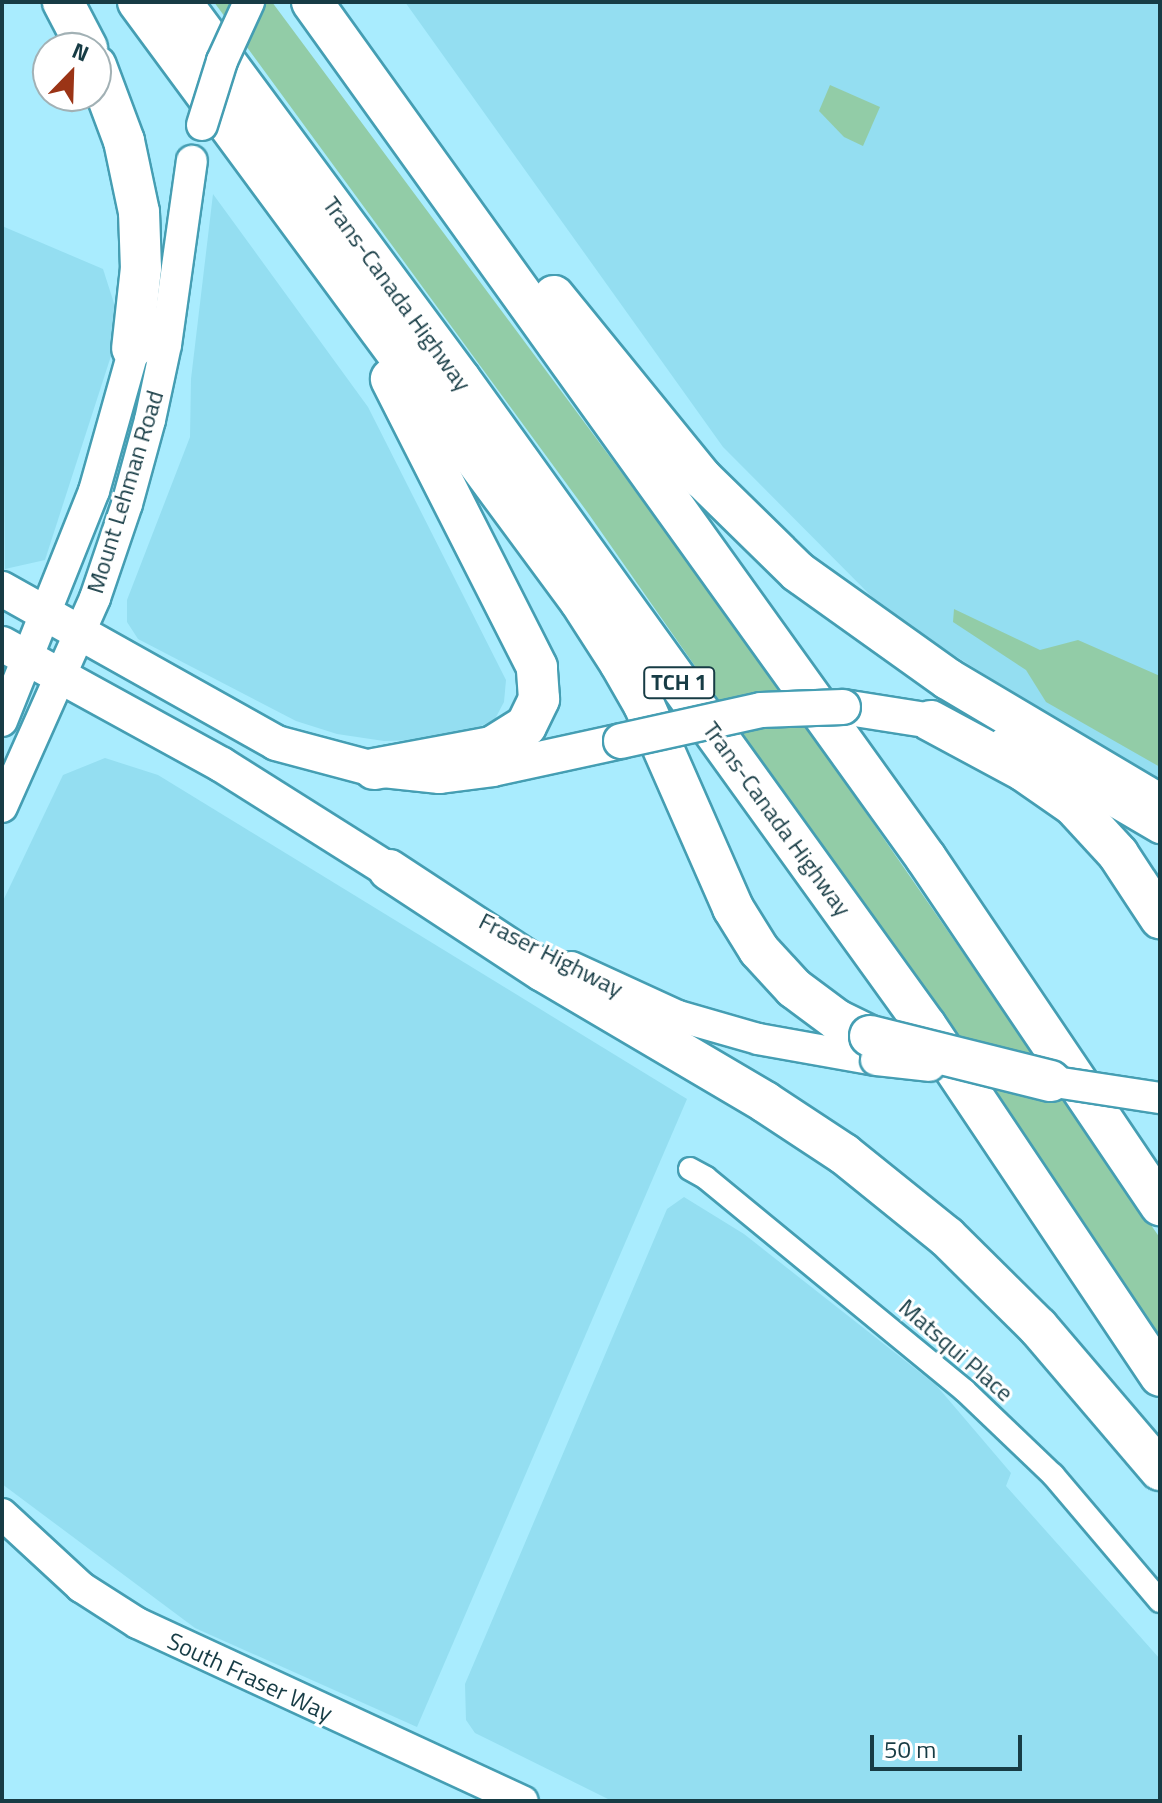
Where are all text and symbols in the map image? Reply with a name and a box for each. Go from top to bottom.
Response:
north arrow [32,32,112,112]
text: N [67,33,94,70]
street label: Trans-Canada Highway [317,191,477,397]
street label: Mount Lehman Road [80,387,170,597]
road number: TCH 1 [643,665,715,701]
street label: Trans-Canada Highway [697,716,857,922]
street label: Fraser Highway [474,906,628,1004]
street label: Matsqui Place [893,1293,1019,1407]
street label: South Fraser Way [163,1626,337,1728]
scale bar [874,1719,1026,1769]
text: 50 m [884,1731,936,1767]

